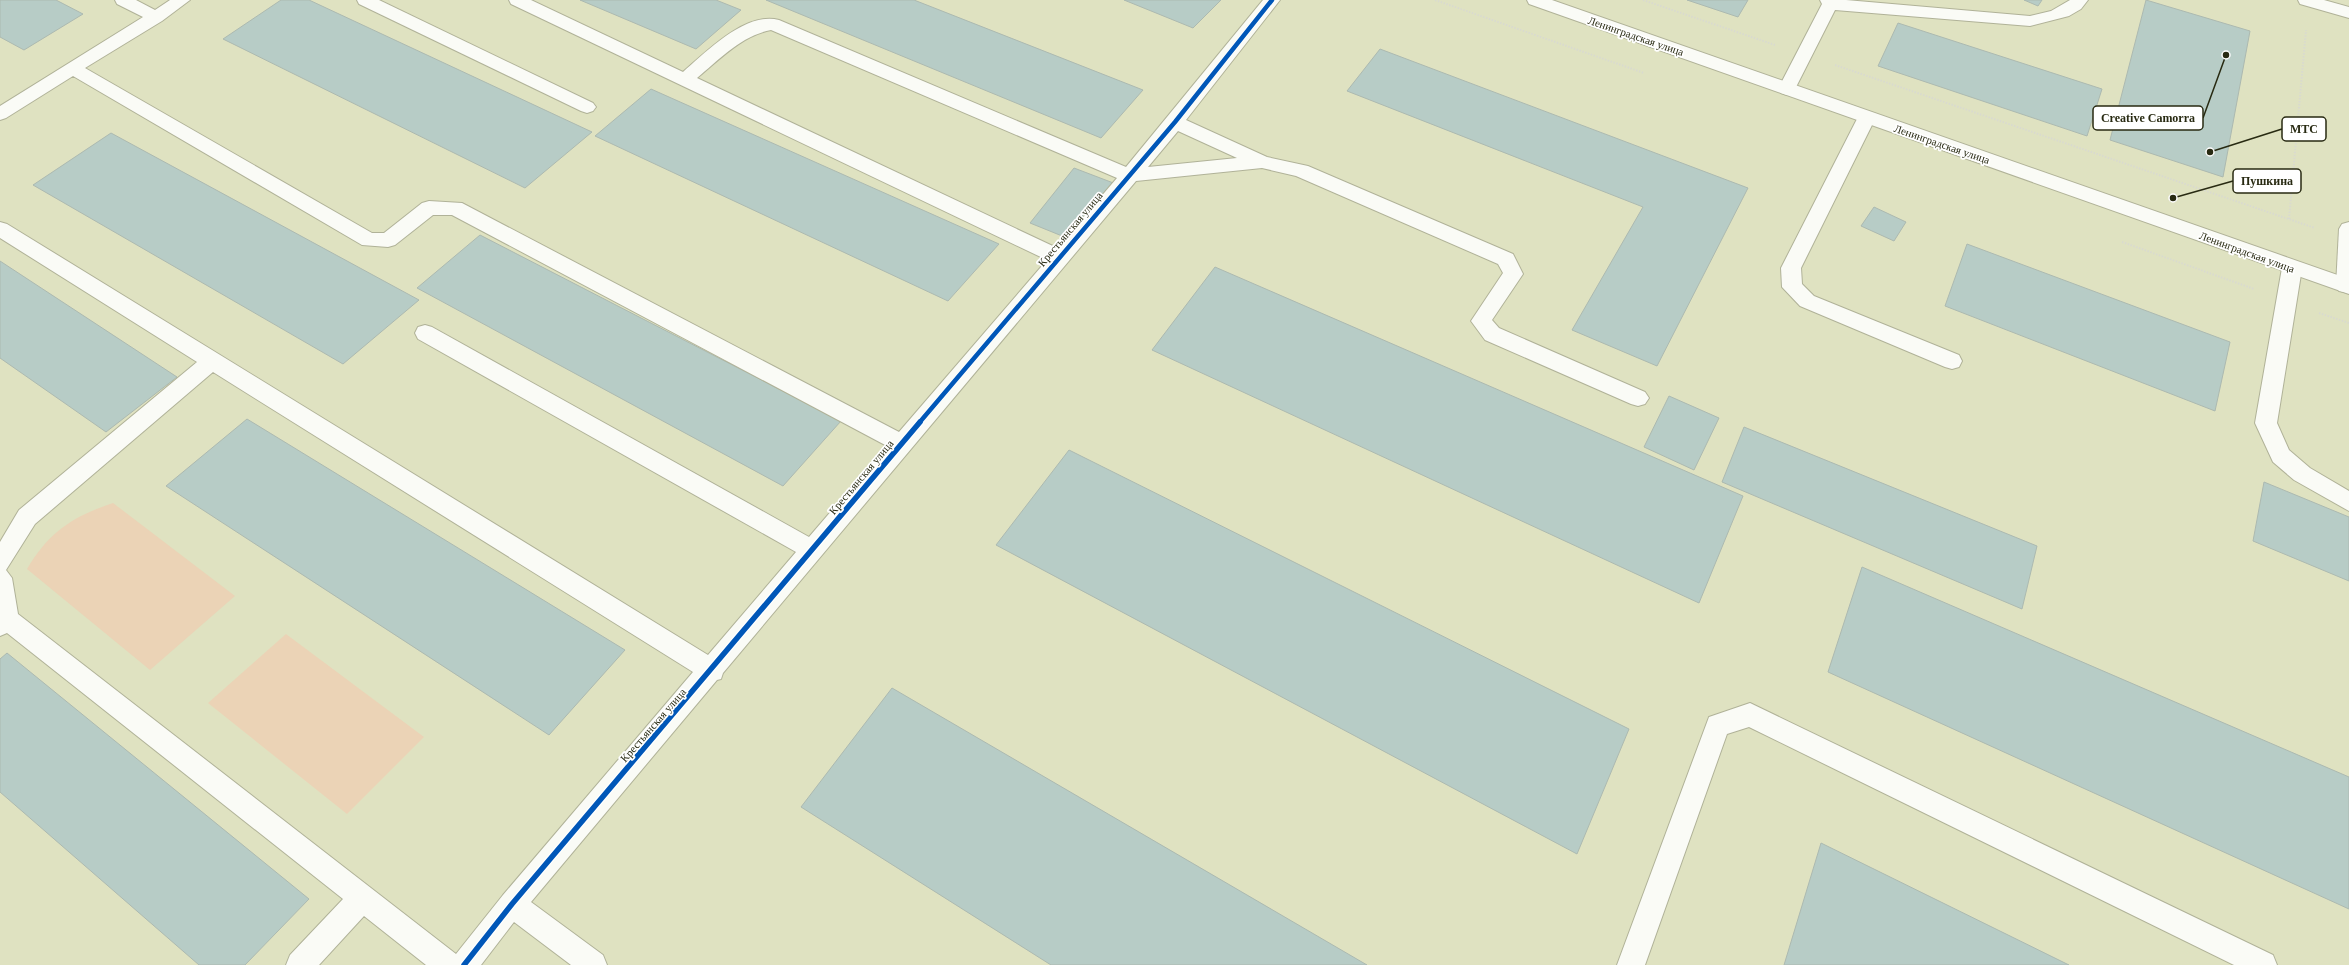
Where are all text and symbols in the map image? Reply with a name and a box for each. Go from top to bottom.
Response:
street label: Ленинградская улица [1587,14,1685,58]
callout: Creative Camorra [2093,106,2203,130]
text: Creative Camorra [2101,111,2195,125]
callout: МТС [2282,117,2326,141]
street label: Ленинградская улица [1893,122,1991,166]
text: МТС [2290,122,2318,136]
callout: Пушкина [2233,169,2301,193]
text: Пушкина [2241,174,2293,188]
street label: Крестьянская улица [1035,189,1105,269]
street label: Ленинградская улица [2198,229,2296,275]
street label: Крестьянская улица [826,437,896,517]
street label: Крестьянская улица [618,686,688,764]

